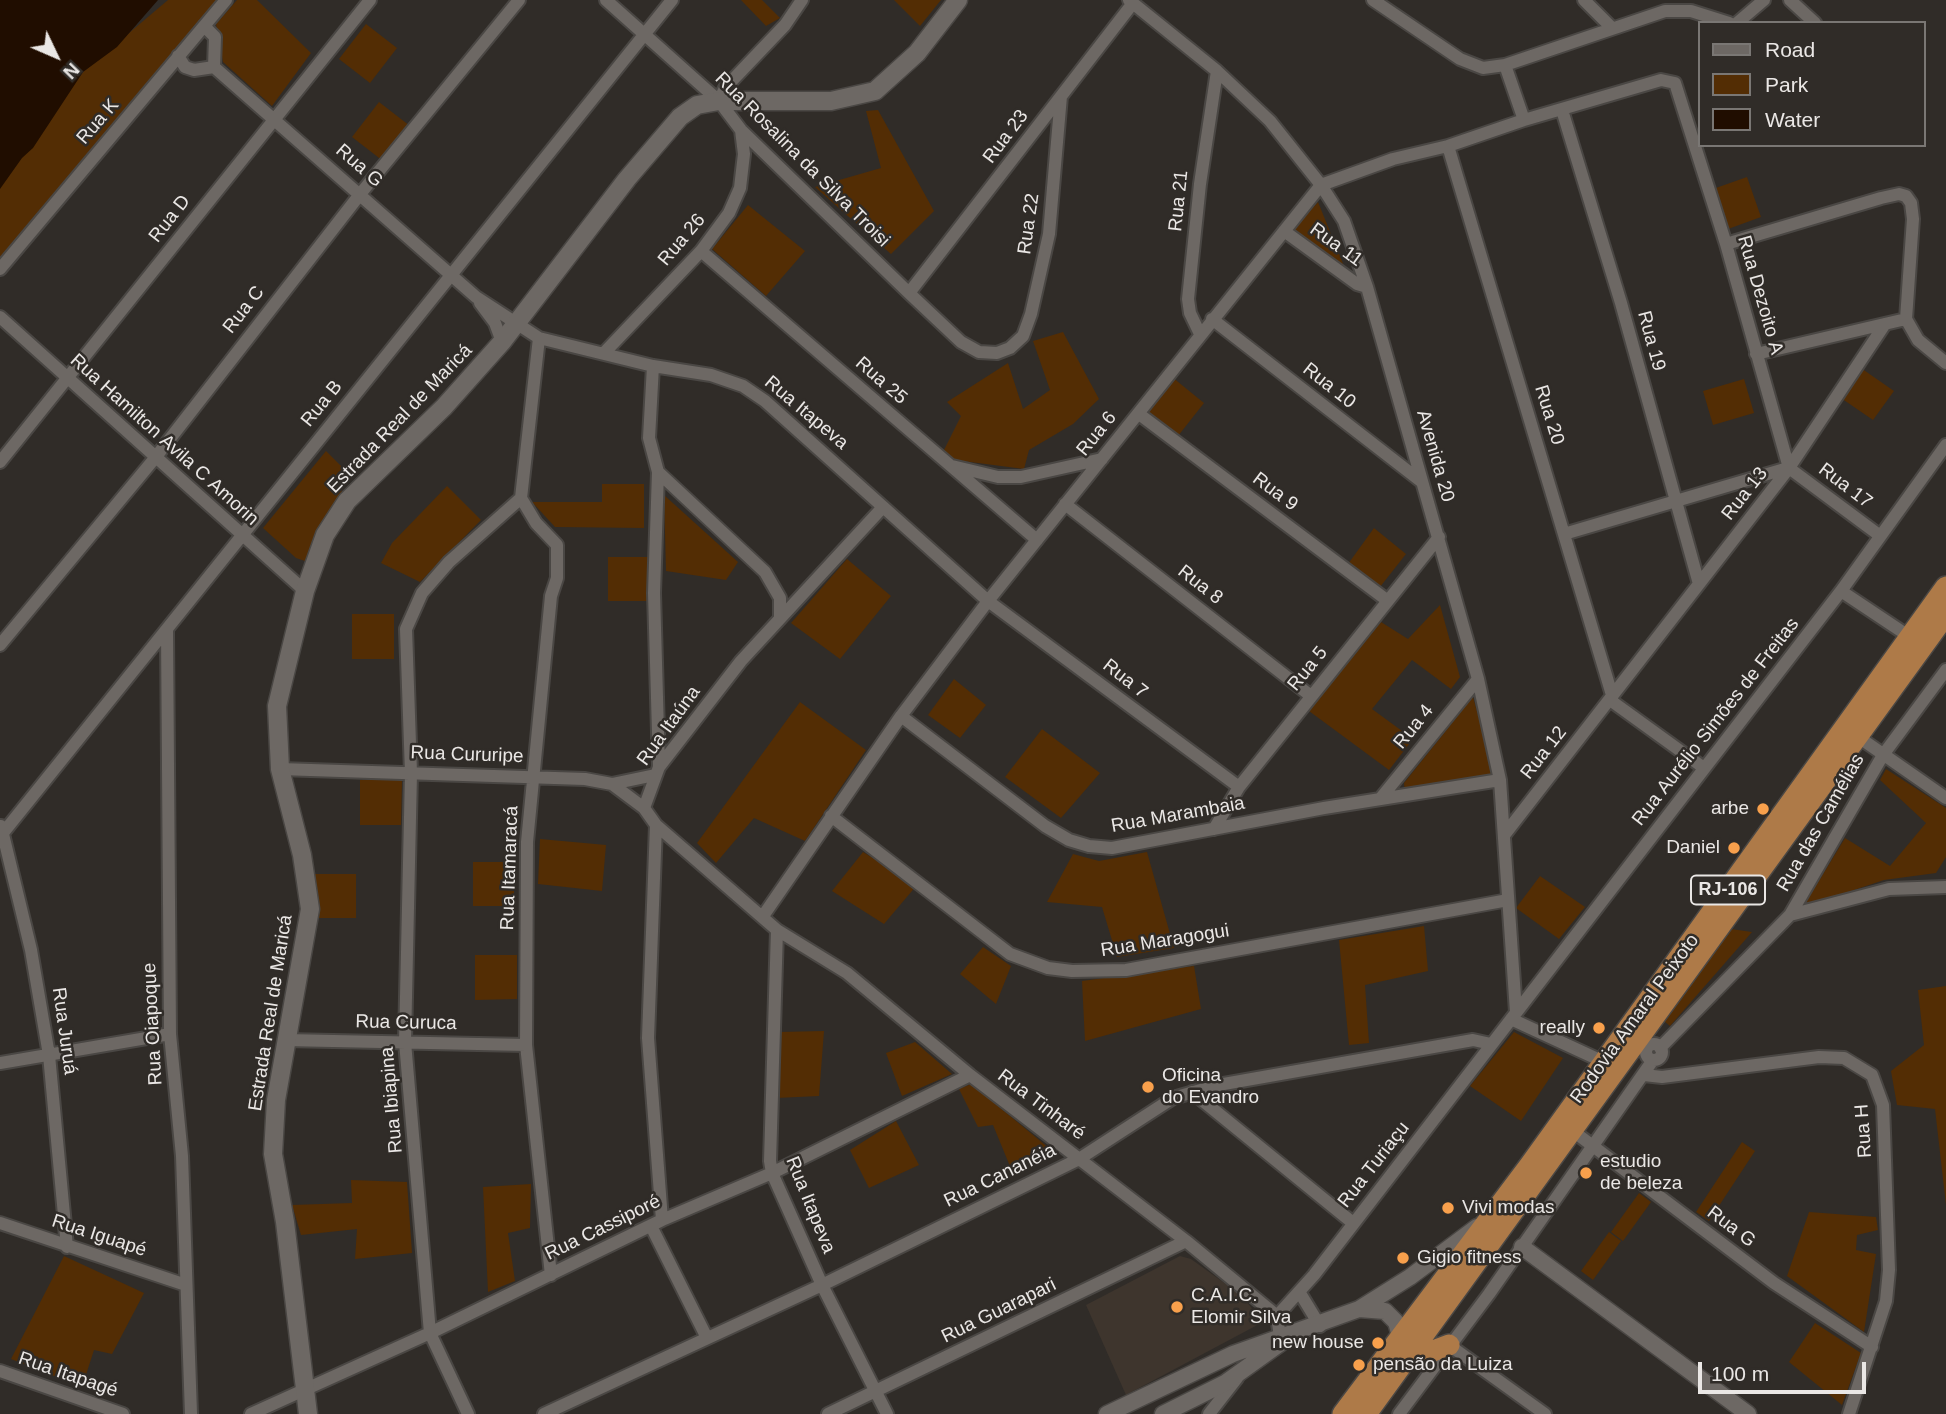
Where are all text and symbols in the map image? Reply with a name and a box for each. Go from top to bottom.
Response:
north arrow [21,21,91,91]
legend [1698,21,1925,147]
text: Road [1765,38,1815,61]
text: N [59,59,84,83]
street label: Rua Rosalina da Silva Troisi [710,68,894,252]
text: Park [1765,73,1808,96]
street label: Rua K [72,95,124,149]
street label: Rua 23 [978,106,1034,168]
text: Water [1765,108,1820,131]
street label: Rua G [331,139,387,193]
street label: Rua 21 [1164,169,1194,233]
street label: Rua D [144,191,196,247]
street label: Rua 22 [1013,192,1045,256]
street label: Rua 26 [654,209,710,271]
street label: Rua 11 [1305,218,1367,272]
street label: Rua Dezoito A [1732,233,1788,357]
street label: Rua C [218,282,270,338]
street label: Rua 19 [1632,308,1670,374]
street label: Estrada Real de Maricá [323,340,477,498]
street label: Rua Hamilton Avila C Amorin [65,349,263,531]
street label: Rua 25 [850,352,912,410]
street label: Rua 10 [1298,358,1360,414]
street label: Rua Itapeva [759,371,853,455]
street label: Rua B [297,376,347,432]
street label: Rua 20 [1529,382,1569,448]
street label: Rua 6 [1072,407,1122,461]
street label: Avenida 20 [1411,407,1459,505]
street label: Rua 17 [1814,458,1876,514]
street label: Rua 13 [1717,463,1773,525]
street label: Rua 9 [1248,468,1302,516]
street label: Rua 8 [1173,560,1227,610]
street label: Rua Aurélio Simões de Freitas [1628,613,1804,831]
street label: Rua 5 [1283,642,1333,696]
street label: Rua 7 [1098,654,1152,704]
street label: Rua Itaúna [632,682,706,770]
street label: Rua 4 [1389,700,1439,754]
street label: Rua 12 [1516,722,1572,784]
street label: Rua Cururipe [410,742,524,768]
street label: Rua das Camélias [1772,750,1870,896]
street label: Rua Marambaia [1109,792,1247,838]
place label: arbe [1711,798,1749,820]
marker: arbe [1755,801,1771,817]
street label: Rua Itamaracá [496,805,524,931]
place label: Daniel [1666,837,1720,859]
marker: Daniel [1726,840,1742,856]
road number: RJ-106 [1691,876,1765,904]
street label: Estrada Real de Maricá [244,913,298,1113]
street label: Rua Maragogui [1099,920,1231,962]
street label: Rodovia Amaral Peixoto [1566,930,1704,1108]
street label: Rua Oiapoque [138,962,168,1086]
street label: Rua Juruá [47,986,81,1076]
street label: Rua Curuca [355,1011,457,1035]
place label: really [1540,1017,1585,1039]
marker: really [1591,1020,1607,1036]
street label: Rua Ibiapina [376,1046,408,1154]
street label: Rua Tinharé [993,1065,1089,1145]
place label: Oficina do Evandro [1162,1065,1259,1109]
marker: Oficina do Evandro [1140,1079,1156,1095]
street label: Rua H [1851,1103,1877,1159]
street label: Rua Turiaçu [1333,1117,1415,1213]
street label: Rua Cananéia [940,1139,1060,1213]
place label: estudio de beleza [1600,1151,1682,1195]
street label: Rua Itapeva [780,1153,840,1257]
marker: estudio de beleza [1578,1165,1594,1181]
street label: Rua Cassiporé [542,1190,664,1266]
place label: Vivi modas [1462,1197,1555,1219]
marker: Vivi modas [1440,1200,1456,1216]
street label: Rua G [1702,1201,1760,1253]
street label: Rua Iguapé [49,1210,149,1262]
place label: Gigio fitness [1417,1247,1522,1269]
marker: Gigio fitness [1395,1250,1411,1266]
street label: Rua Guarapari [938,1273,1060,1349]
place label: C.A.I.C. Elomir Silva [1191,1285,1291,1329]
marker: C.A.I.C. Elomir Silva [1169,1299,1185,1315]
place label: new house [1272,1332,1364,1354]
marker: new house [1370,1335,1386,1351]
street label: Rua Itapagé [15,1347,121,1403]
scale bar [1701,1348,1869,1392]
place label: pensão da Luiza [1373,1354,1512,1376]
marker: pensão da Luiza [1351,1357,1367,1373]
text: 100 m [1711,1362,1769,1385]

